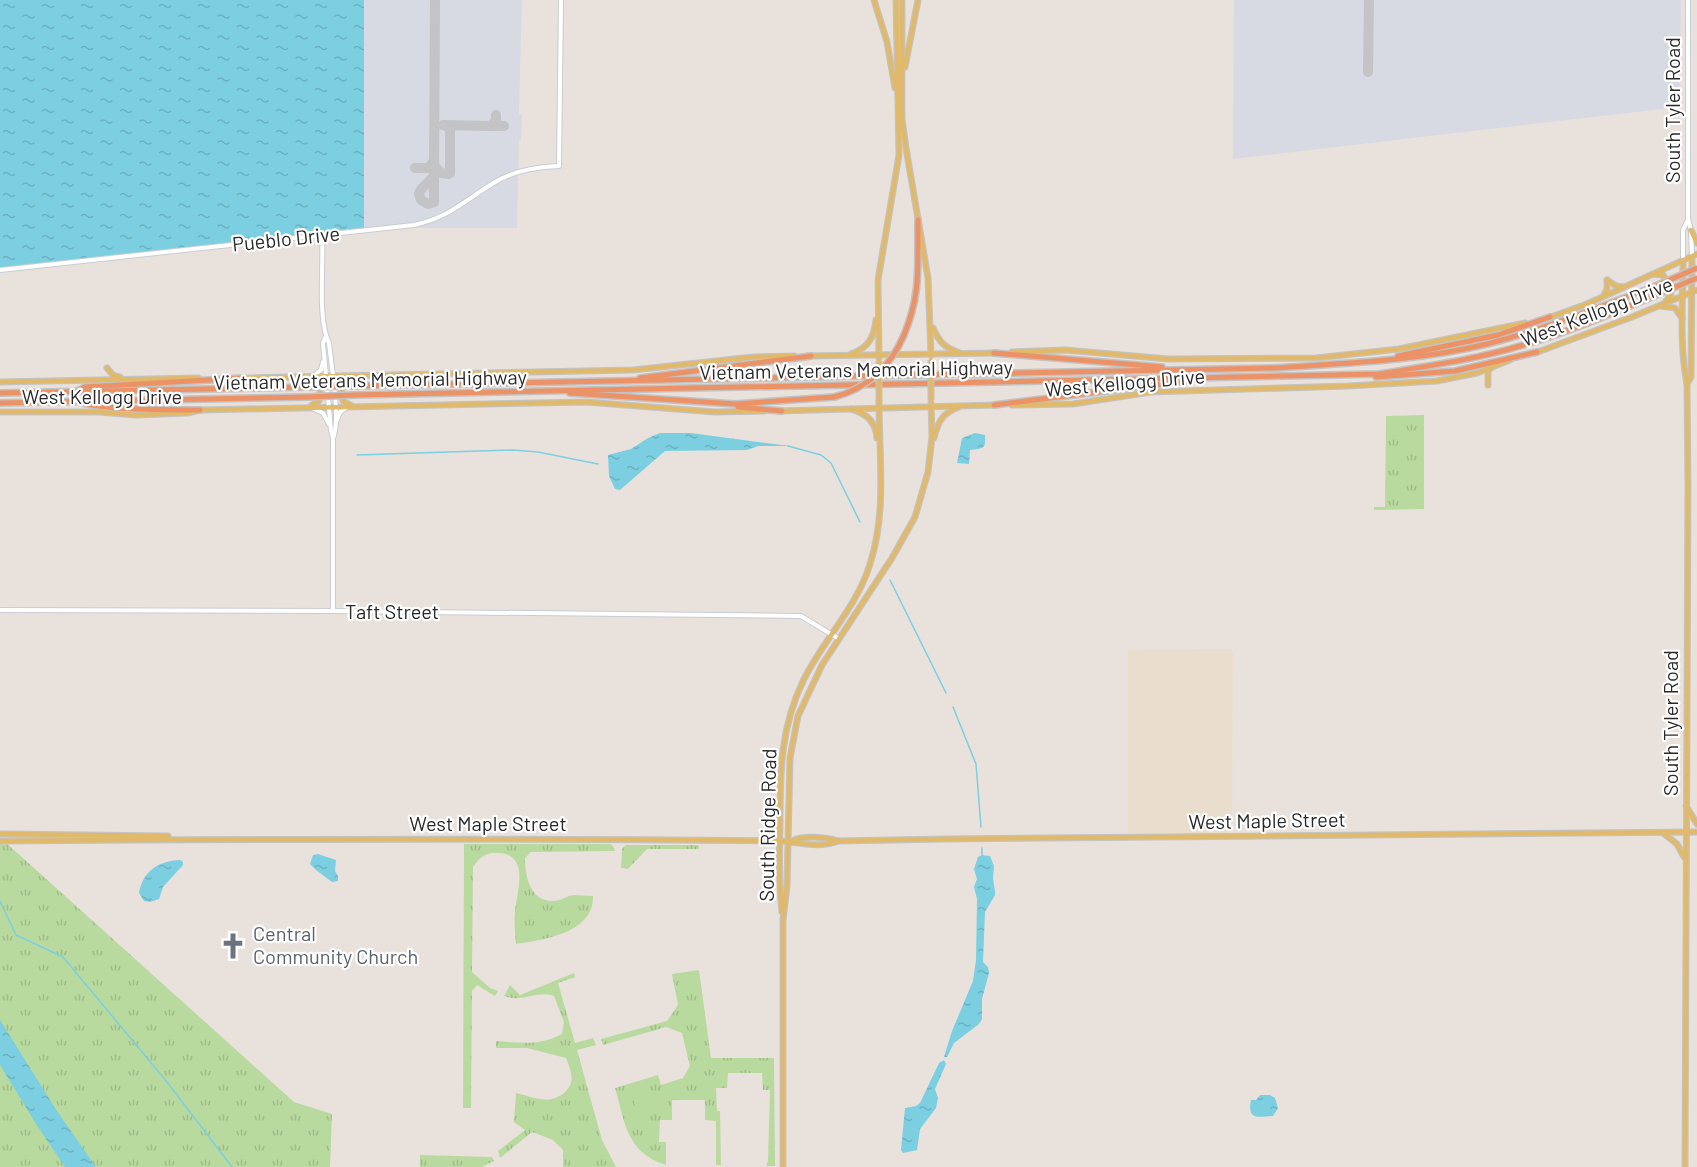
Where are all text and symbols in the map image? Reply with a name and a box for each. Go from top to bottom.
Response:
street label: South Tyler Road [1660,37,1684,183]
street label: Pueblo Drive [231,220,341,256]
street label: West Kellogg Drive [1517,271,1676,351]
street label: Vietnam Veterans Memorial Highway [699,354,1013,384]
street label: West Kellogg Drive [1044,363,1206,401]
street label: Vietnam Veterans Memorial Highway [213,364,527,394]
street label: West Kellogg Drive [22,384,182,408]
street label: Taft Street [345,599,439,623]
street label: South Tyler Road [1658,650,1682,796]
street label: South Ridge Road [754,748,780,902]
street label: West Maple Street [1188,807,1346,833]
street label: West Maple Street [409,811,567,835]
place label: Central Community Church [253,921,418,968]
church icon: Central Community Church [218,931,248,961]

